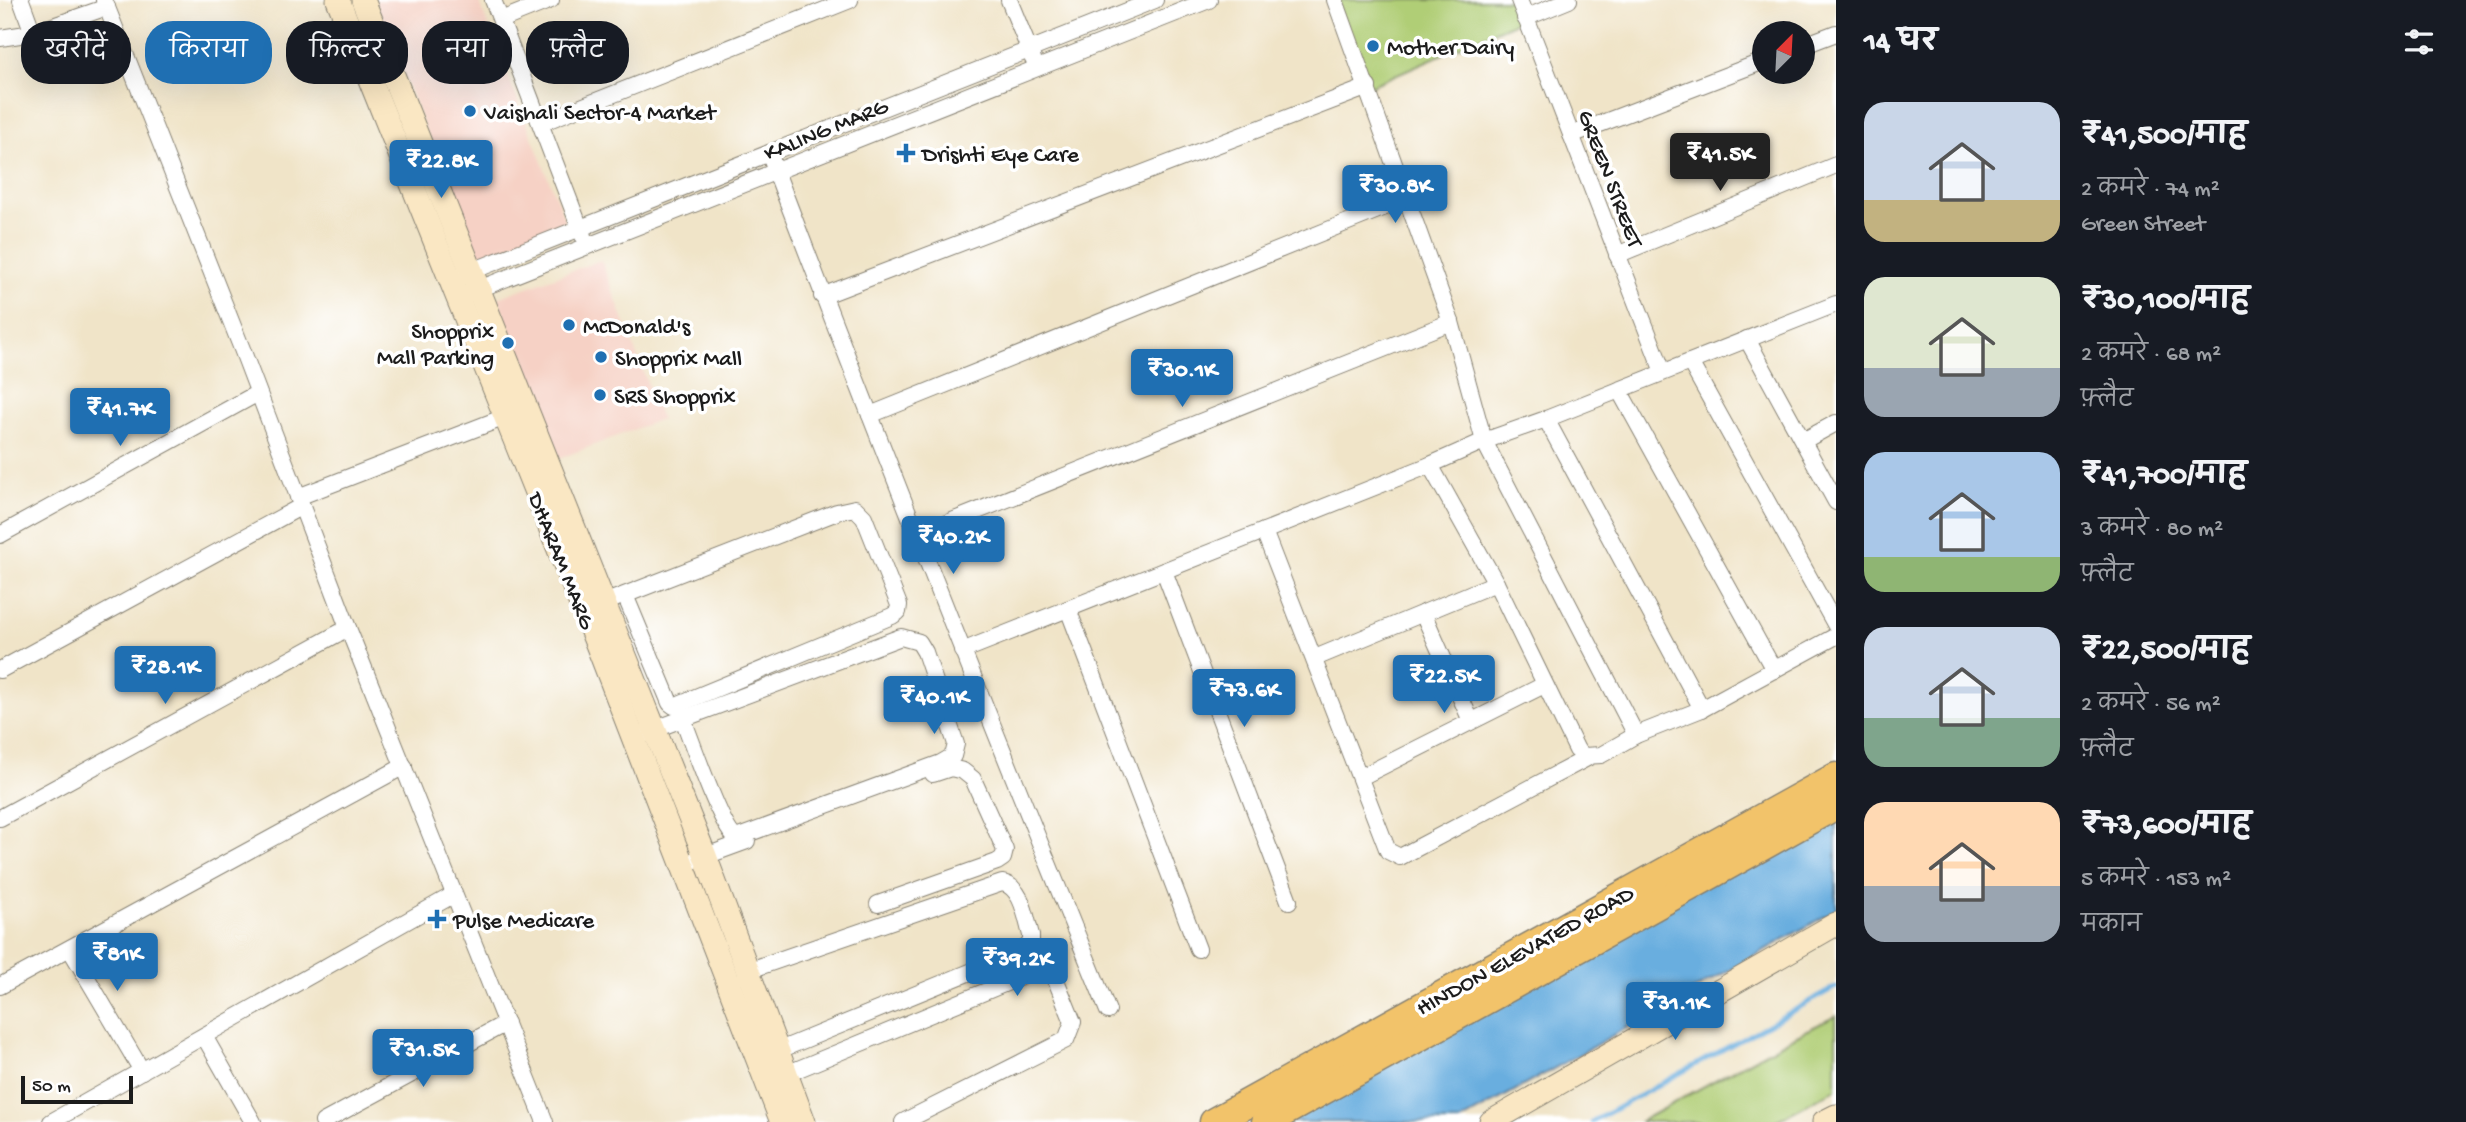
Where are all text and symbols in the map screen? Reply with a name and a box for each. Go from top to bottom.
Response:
chip: खरीदें [21,21,131,84]
chip: किराया [145,21,272,84]
chip: फ़िल्टर [286,21,408,84]
chip: नया [422,21,512,84]
chip: फ़्लैट [526,21,629,84]
north arrow [1752,21,1815,84]
map controls [1752,21,1815,84]
icon: filters [2400,23,2438,61]
text: 14 घर [1864,27,1937,62]
place label: Mother Dairy [1387,36,1514,63]
marker: Mother Dairy [1365,38,1381,54]
street label: KALING MARG [760,94,894,168]
place label: Vaishali Sector-4 Market [483,101,717,128]
marker: Vaishali Sector-4 Market [462,103,478,119]
street label: GREEN STREET [1570,107,1648,253]
text: ₹41,500/माह [2081,120,2247,155]
icon: home [1920,130,2004,214]
pin: ₹41.5K [1663,134,1777,193]
pin: ₹22.8K [384,140,498,200]
text: ₹41.5K [1686,142,1754,169]
marker: Drishti Eye Care [896,143,916,163]
place label: Drishti Eye Care [920,143,1080,170]
text: ₹22.8K [406,149,476,176]
pin: ₹30.8K [1338,166,1452,225]
text: ₹30.8K [1358,174,1432,201]
text: 2 कमरे · 74 m² [2081,177,2220,204]
text: Green Street [2081,212,2205,239]
text: ₹30,100/माह [2081,285,2250,320]
icon: home [1920,305,2004,389]
place label: McDonald's [583,315,691,342]
marker: McDonald's [561,317,577,333]
place label: Shopprix Mall Parking [377,320,494,373]
marker: Shopprix Mall Parking [500,335,516,351]
text: 2 कमरे · 68 m² [2081,342,2221,369]
place label: Shopprix Mall [615,347,742,374]
marker: Shopprix Mall [593,349,609,365]
pin: ₹30.1K [1125,350,1239,409]
text: ₹30.1K [1147,358,1217,385]
place label: SRS Shopprix [614,385,736,412]
marker: SRS Shopprix [592,387,608,403]
pin: ₹41.7K [63,388,177,448]
text: फ़्लैट [2081,388,2133,415]
text: ₹41.7K [86,397,154,424]
text: ₹41,700/माह [2081,460,2247,495]
icon: home [1920,480,2004,564]
street label: DHARAM MARG [519,487,600,635]
pin: ₹40.2K [896,516,1010,576]
text: 3 कमरे · 80 m² [2081,517,2223,544]
text: ₹40.2K [918,525,988,552]
text: फ़्लैट [2081,563,2133,590]
text: ₹22,500/माह [2081,635,2250,670]
pin: ₹28.1K [108,646,222,706]
text: ₹28.1K [131,655,199,682]
icon: home [1920,655,2004,739]
pin: ₹22.5K [1387,656,1501,715]
text: ₹22.5K [1409,664,1479,691]
pin: ₹73.6K [1187,670,1301,729]
pin: ₹40.1K [877,676,991,736]
text: ₹73.6K [1208,678,1280,705]
text: ₹40.1K [900,685,968,712]
text: 2 कमरे · 56 m² [2081,692,2221,719]
text: फ़्लैट [2081,738,2133,765]
text: ₹73,600/माह [2081,810,2251,845]
icon: home [1920,830,2004,914]
text: 5 कमरे · 153 m² [2081,867,2231,894]
street label: HINDON ELEVATED ROAD [1412,881,1640,1023]
marker: Pulse Medicare [427,909,447,929]
place label: Pulse Medicare [452,909,595,936]
text: मकान [2081,913,2142,940]
pin: ₹81K [76,934,158,993]
pin: ₹39.2K [960,939,1074,998]
text: ₹81K [92,942,142,969]
text: ₹39.2K [982,947,1052,974]
pin: ₹31.1K [1618,982,1732,1042]
text: ₹31.1K [1642,991,1708,1018]
pin: ₹31.5K [366,1030,480,1089]
text: ₹31.5K [389,1038,458,1065]
scale bar [21,1073,133,1105]
text: 50 m [32,1076,71,1099]

